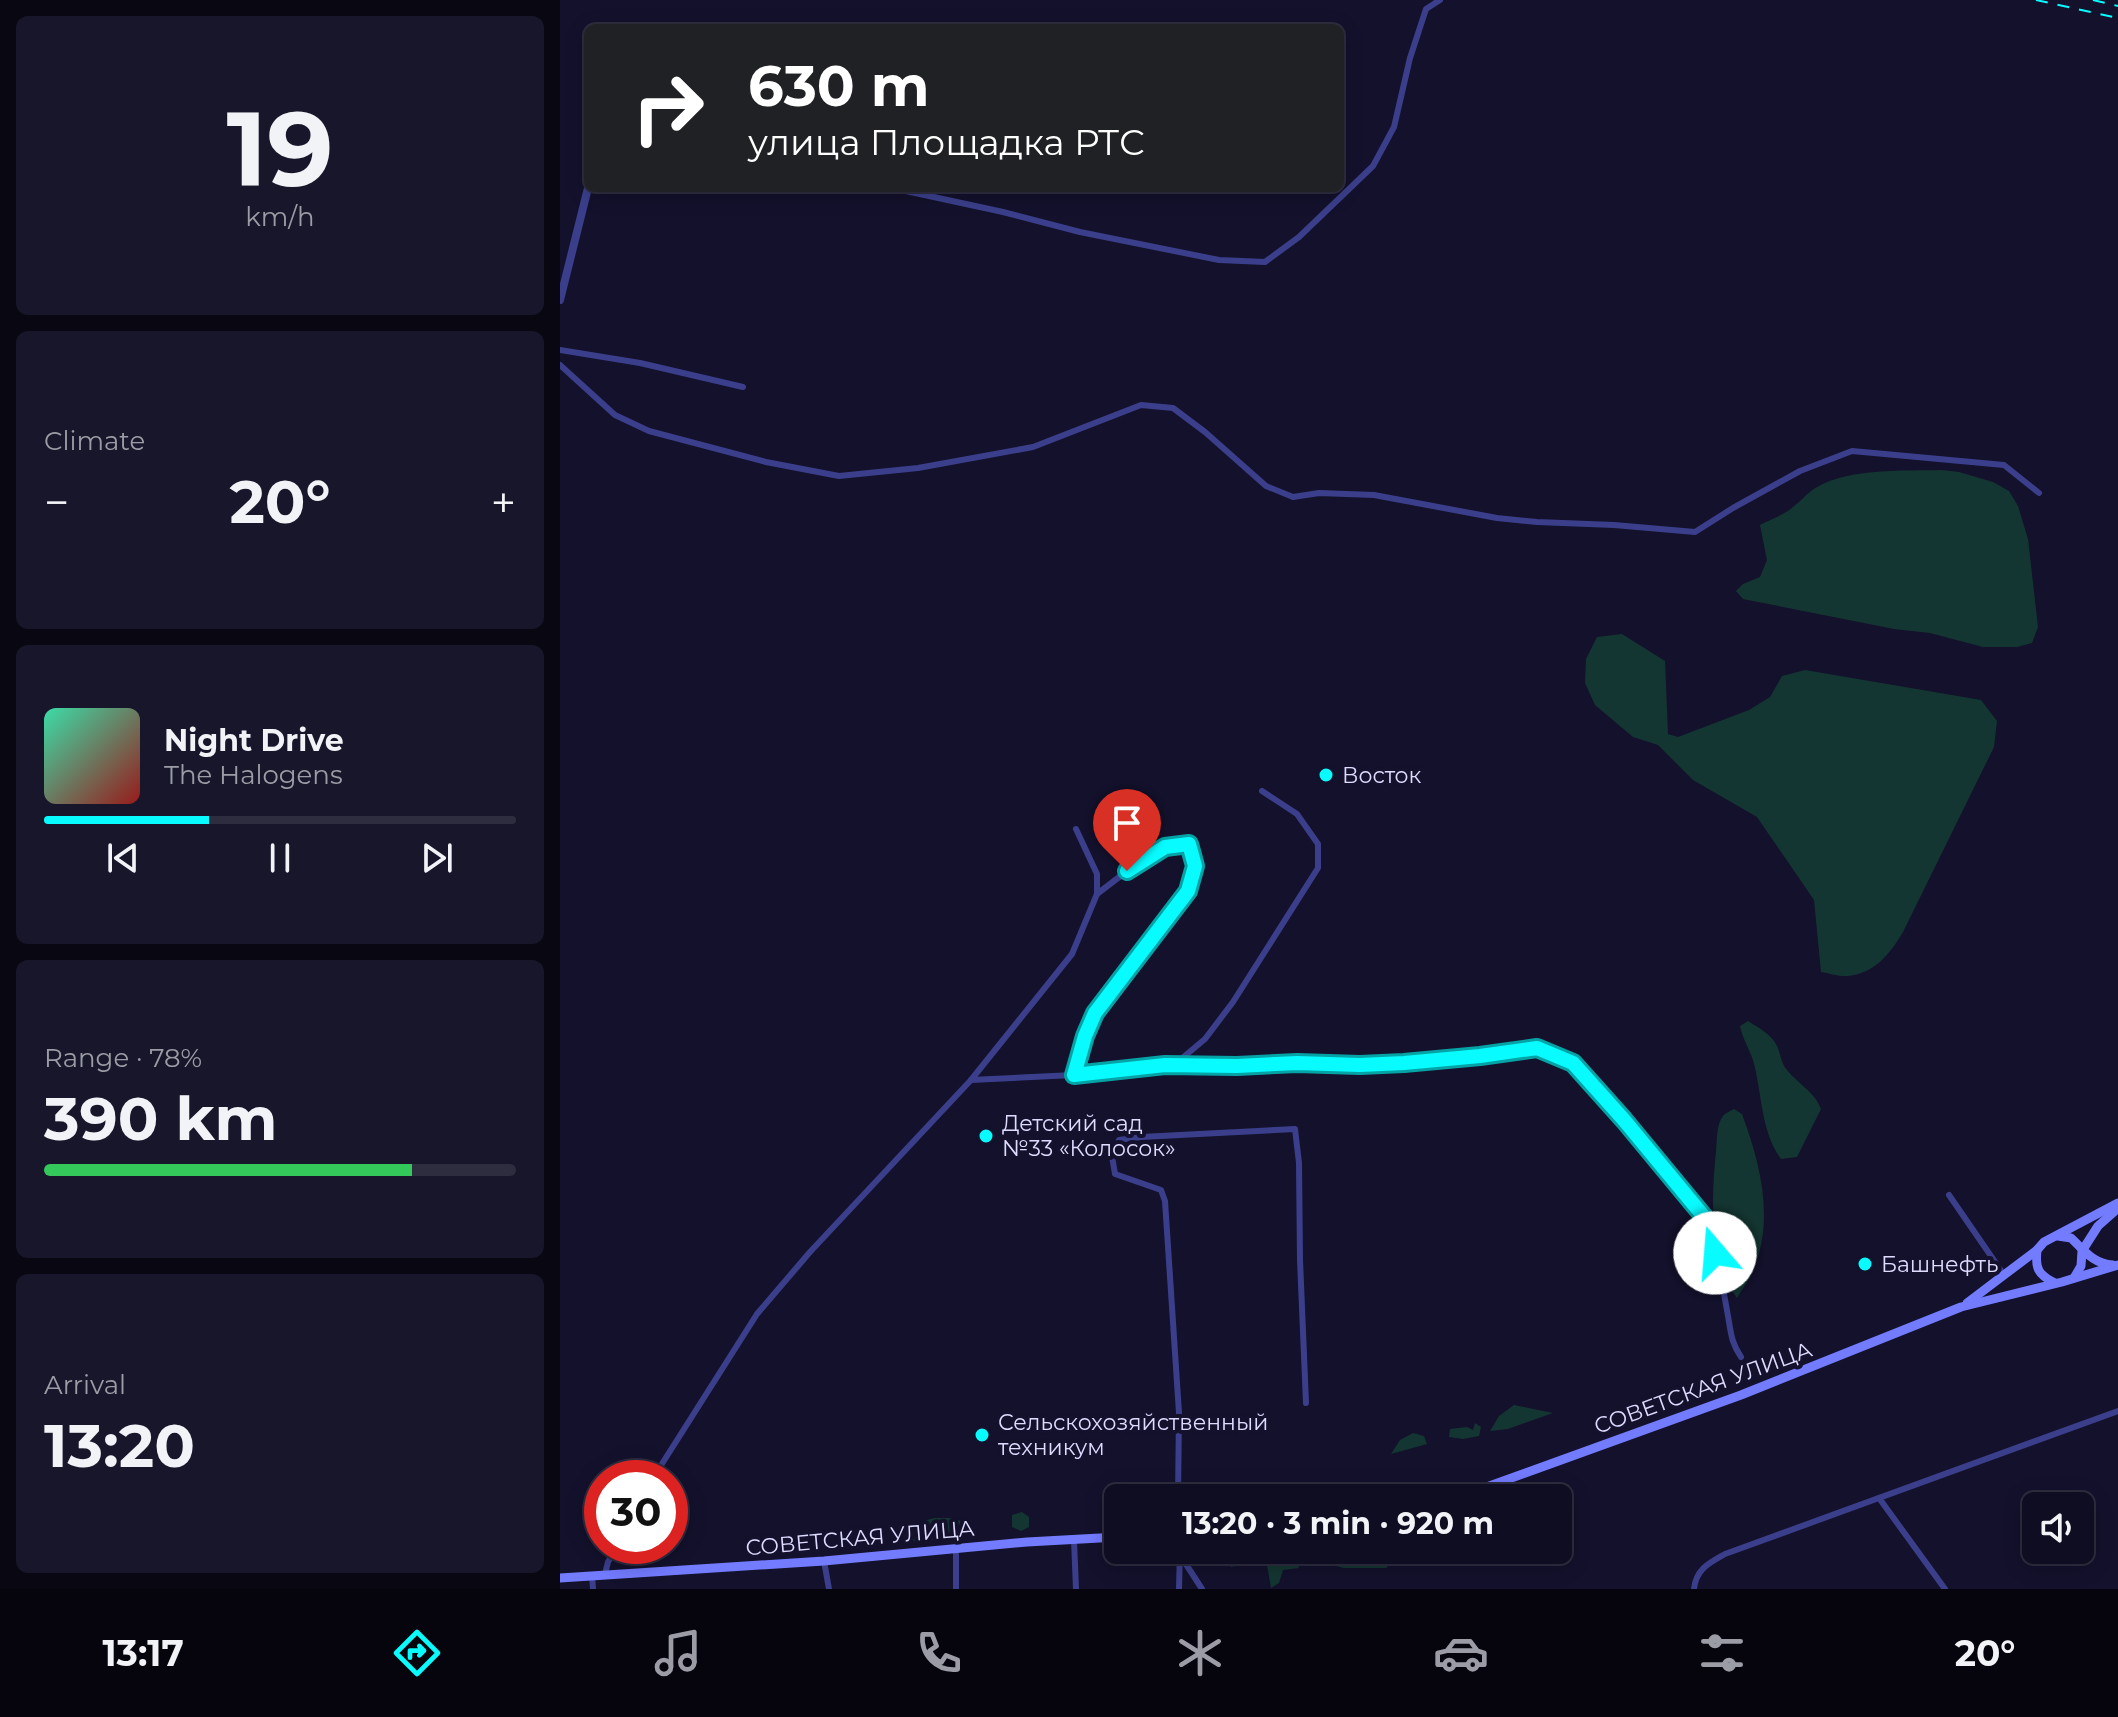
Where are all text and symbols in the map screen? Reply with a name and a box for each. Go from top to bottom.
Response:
text: 630 m [748,52,929,120]
icon: right [616,56,720,160]
text: 19 [226,85,334,212]
text: улица Площадка РТС [748,120,1145,164]
text: km/h [245,201,315,233]
text: Climate [44,425,145,457]
text: 20° [229,465,331,538]
text: − [44,475,69,529]
text: + [491,475,516,529]
text: Night Drive [164,722,344,759]
text: The Halogens [164,759,343,791]
place label: Восток [1342,762,1422,789]
marker: Восток [1317,766,1335,784]
pin [1093,789,1161,871]
icon: arrive [1105,801,1149,845]
icon: previous [101,836,145,880]
icon: pause [258,836,302,880]
icon: next [415,836,459,880]
text: Range · 78% [44,1042,202,1074]
text: 390 km [44,1082,277,1155]
place label: Детский сад №33 «Колосок» [1002,1110,1175,1162]
marker: Детский сад №33 «Колосок» [977,1127,995,1145]
position arrow [1673,1211,1757,1295]
place label: Башнефть [1881,1251,1998,1278]
marker: Башнефть [1856,1255,1874,1273]
street label: СОВЕТСКАЯ УЛИЦА [1590,1336,1816,1440]
text: Arrival [44,1369,126,1401]
text: 13:20 [44,1409,195,1482]
place label: Сельскохозяйственный техникум [998,1409,1268,1461]
marker: Сельскохозяйственный техникум [973,1426,991,1444]
speed limit sign: 30 [584,1460,688,1564]
map controls [2022,1492,2094,1564]
button: sound [2022,1492,2094,1564]
text: 13:20 · 3 min · 920 m [1182,1505,1494,1542]
street label: СОВЕТСКАЯ УЛИЦА [744,1514,976,1561]
icon: directions [389,1625,445,1681]
icon: music [650,1625,706,1681]
icon: phone [911,1625,967,1681]
icon: climate [1172,1625,1228,1681]
icon: car [1433,1625,1489,1681]
icon: filters [1694,1625,1750,1681]
text: 13:17 [102,1631,184,1675]
text: 20° [1955,1631,2015,1675]

